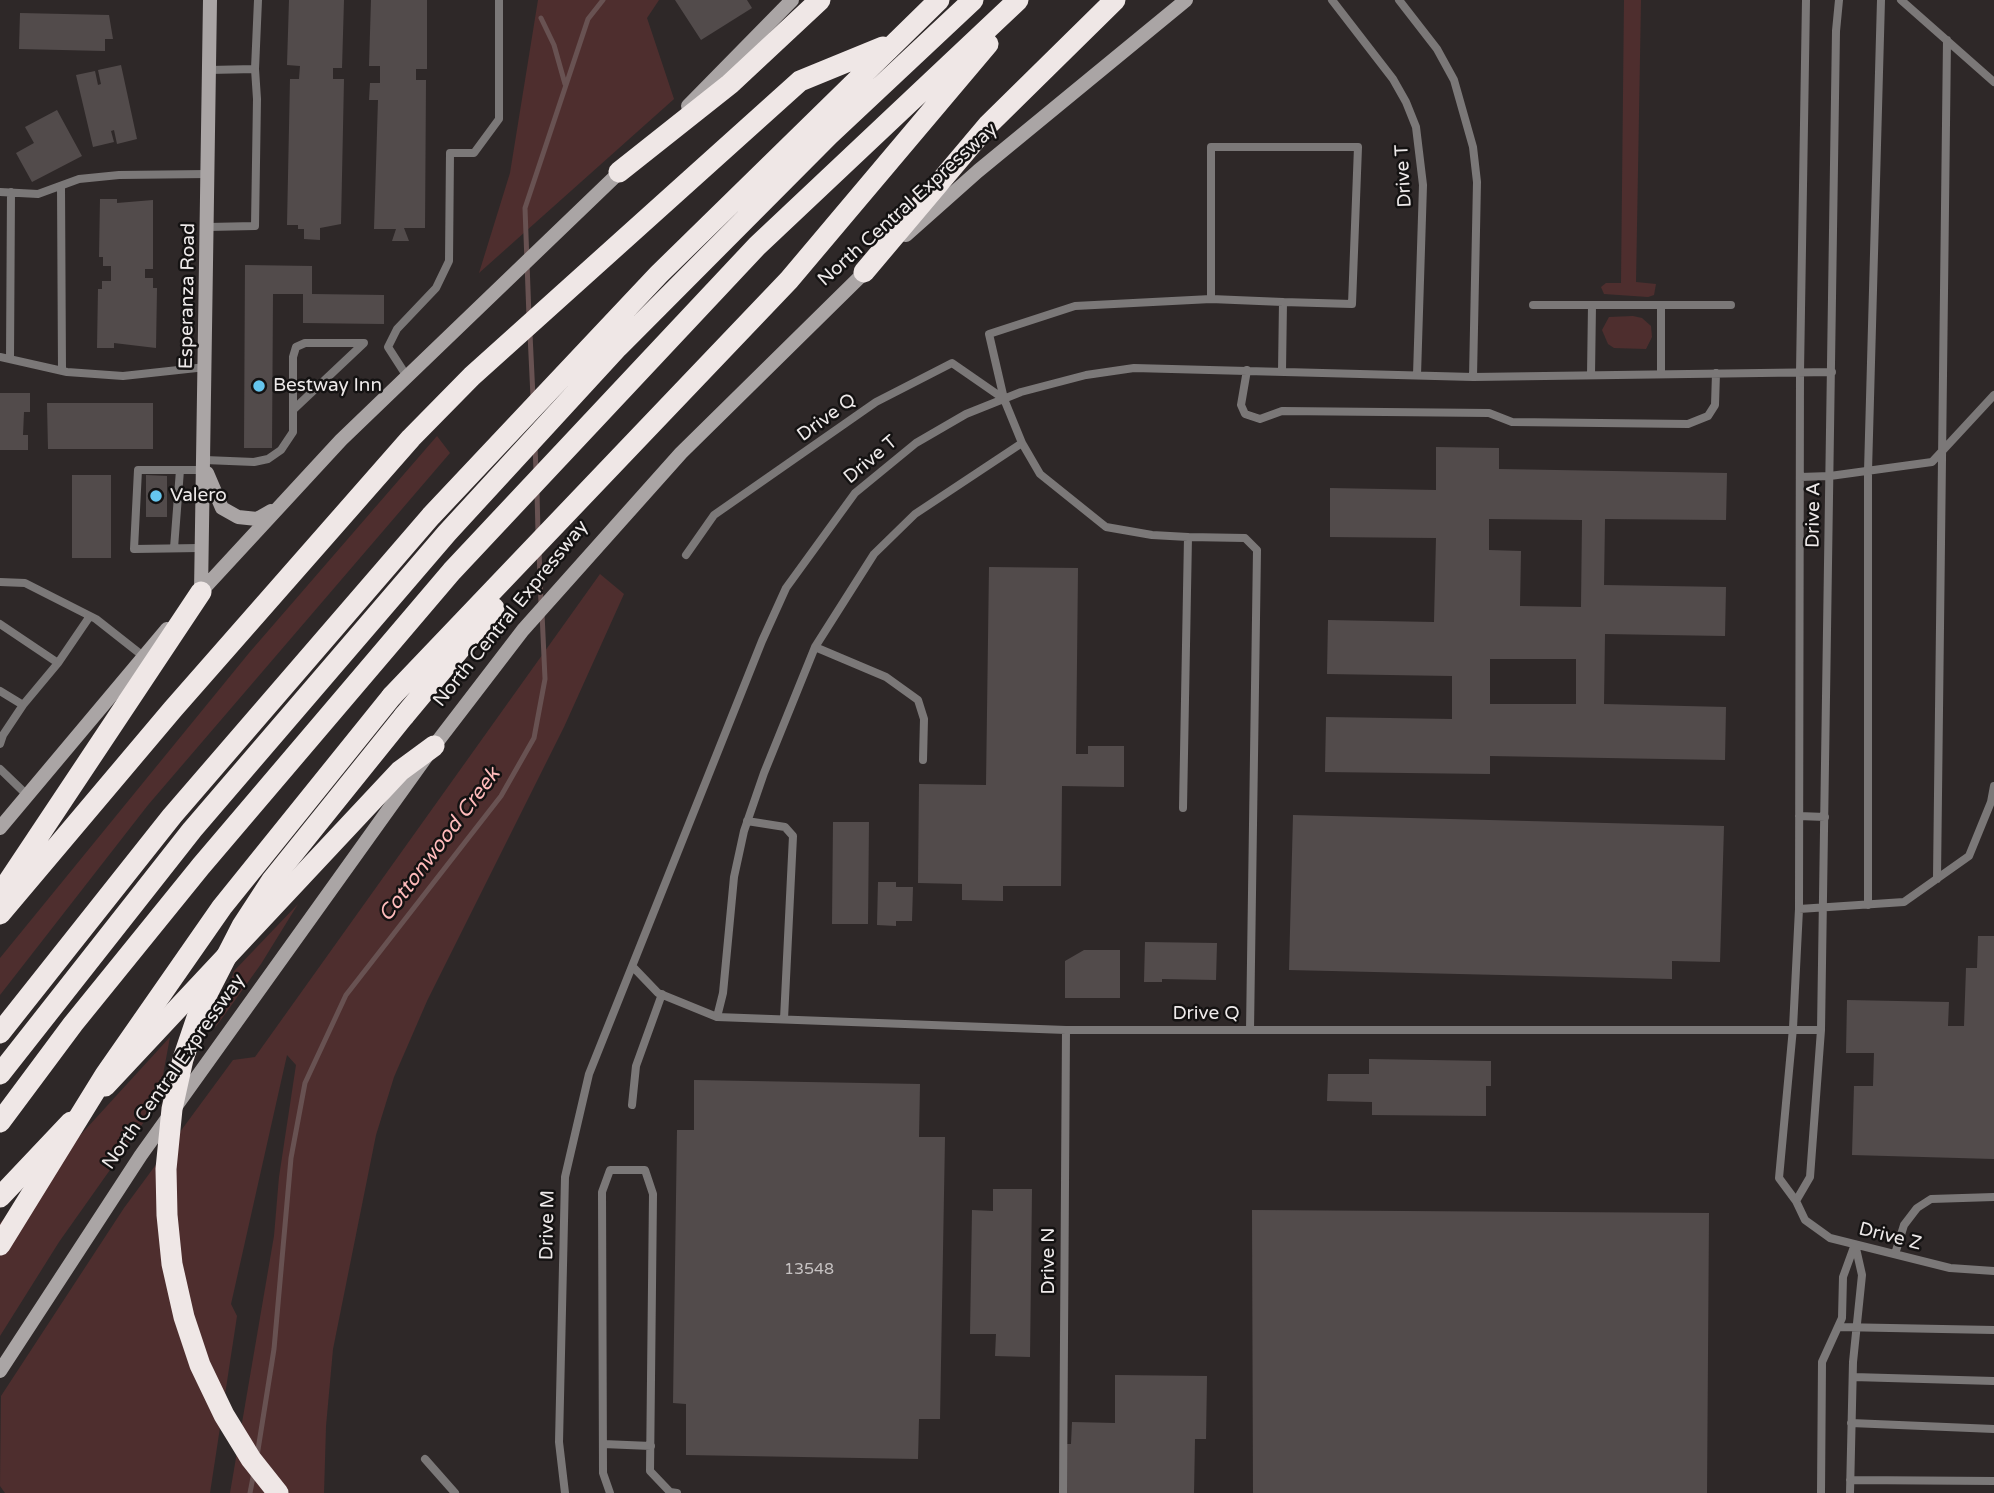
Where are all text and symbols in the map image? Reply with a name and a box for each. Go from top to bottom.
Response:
street label: North Central Expressway [814,118,1002,292]
street label: Drive T [1391,144,1417,208]
street label: Esperanza Road [175,223,201,369]
place label: Bestway Inn [273,375,382,397]
marker: Bestway Inn [251,378,267,394]
street label: Drive Q [793,389,861,447]
street label: Drive T [839,431,903,489]
street label: Drive A [1802,482,1826,548]
place label: Valero [170,485,227,507]
marker: Valero [148,488,164,504]
street label: North Central Expressway [429,516,593,712]
water label: Cottonwood Creek [374,763,506,927]
street label: North Central Expressway [98,970,250,1174]
street label: Drive Q [1172,1003,1240,1025]
street label: Drive M [536,1190,560,1260]
street label: Drive Z [1856,1218,1924,1256]
street label: Drive N [1038,1228,1060,1294]
house number: 13548 [784,1260,834,1280]

